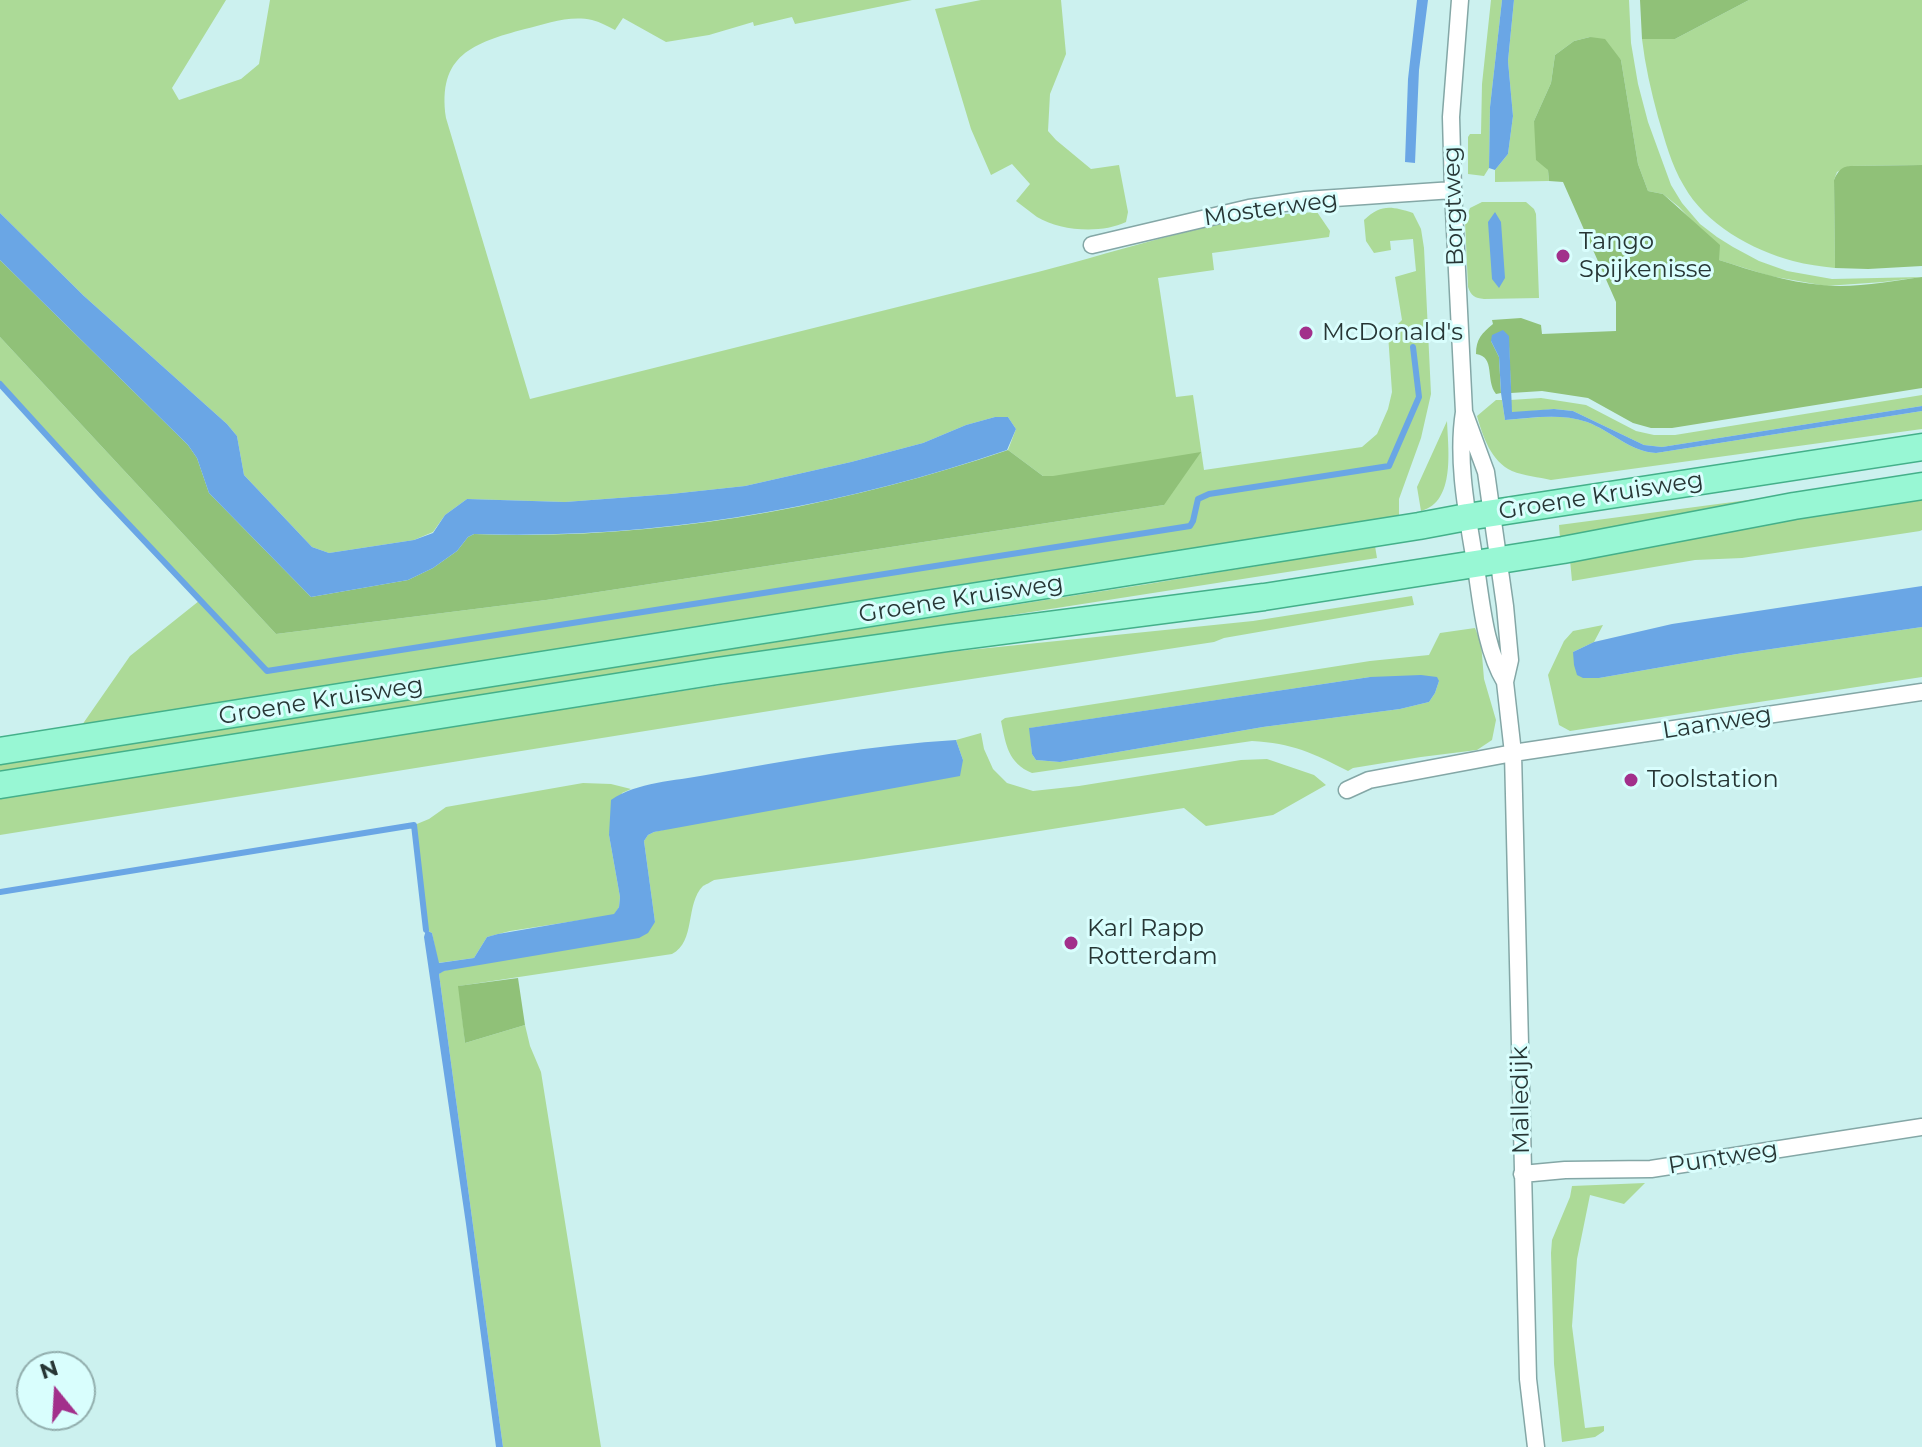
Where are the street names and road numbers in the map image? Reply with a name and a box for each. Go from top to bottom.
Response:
street label: Borgtweg [1438,145,1470,267]
street label: Mosterweg [1202,185,1340,233]
street label: Groene Kruisweg [1497,466,1705,526]
street label: Groene Kruisweg [857,569,1065,629]
street label: Groene Kruisweg [217,671,425,731]
street label: Laanweg [1660,700,1774,746]
street label: Malledijk [1506,1046,1536,1154]
street label: Puntweg [1666,1135,1780,1181]

